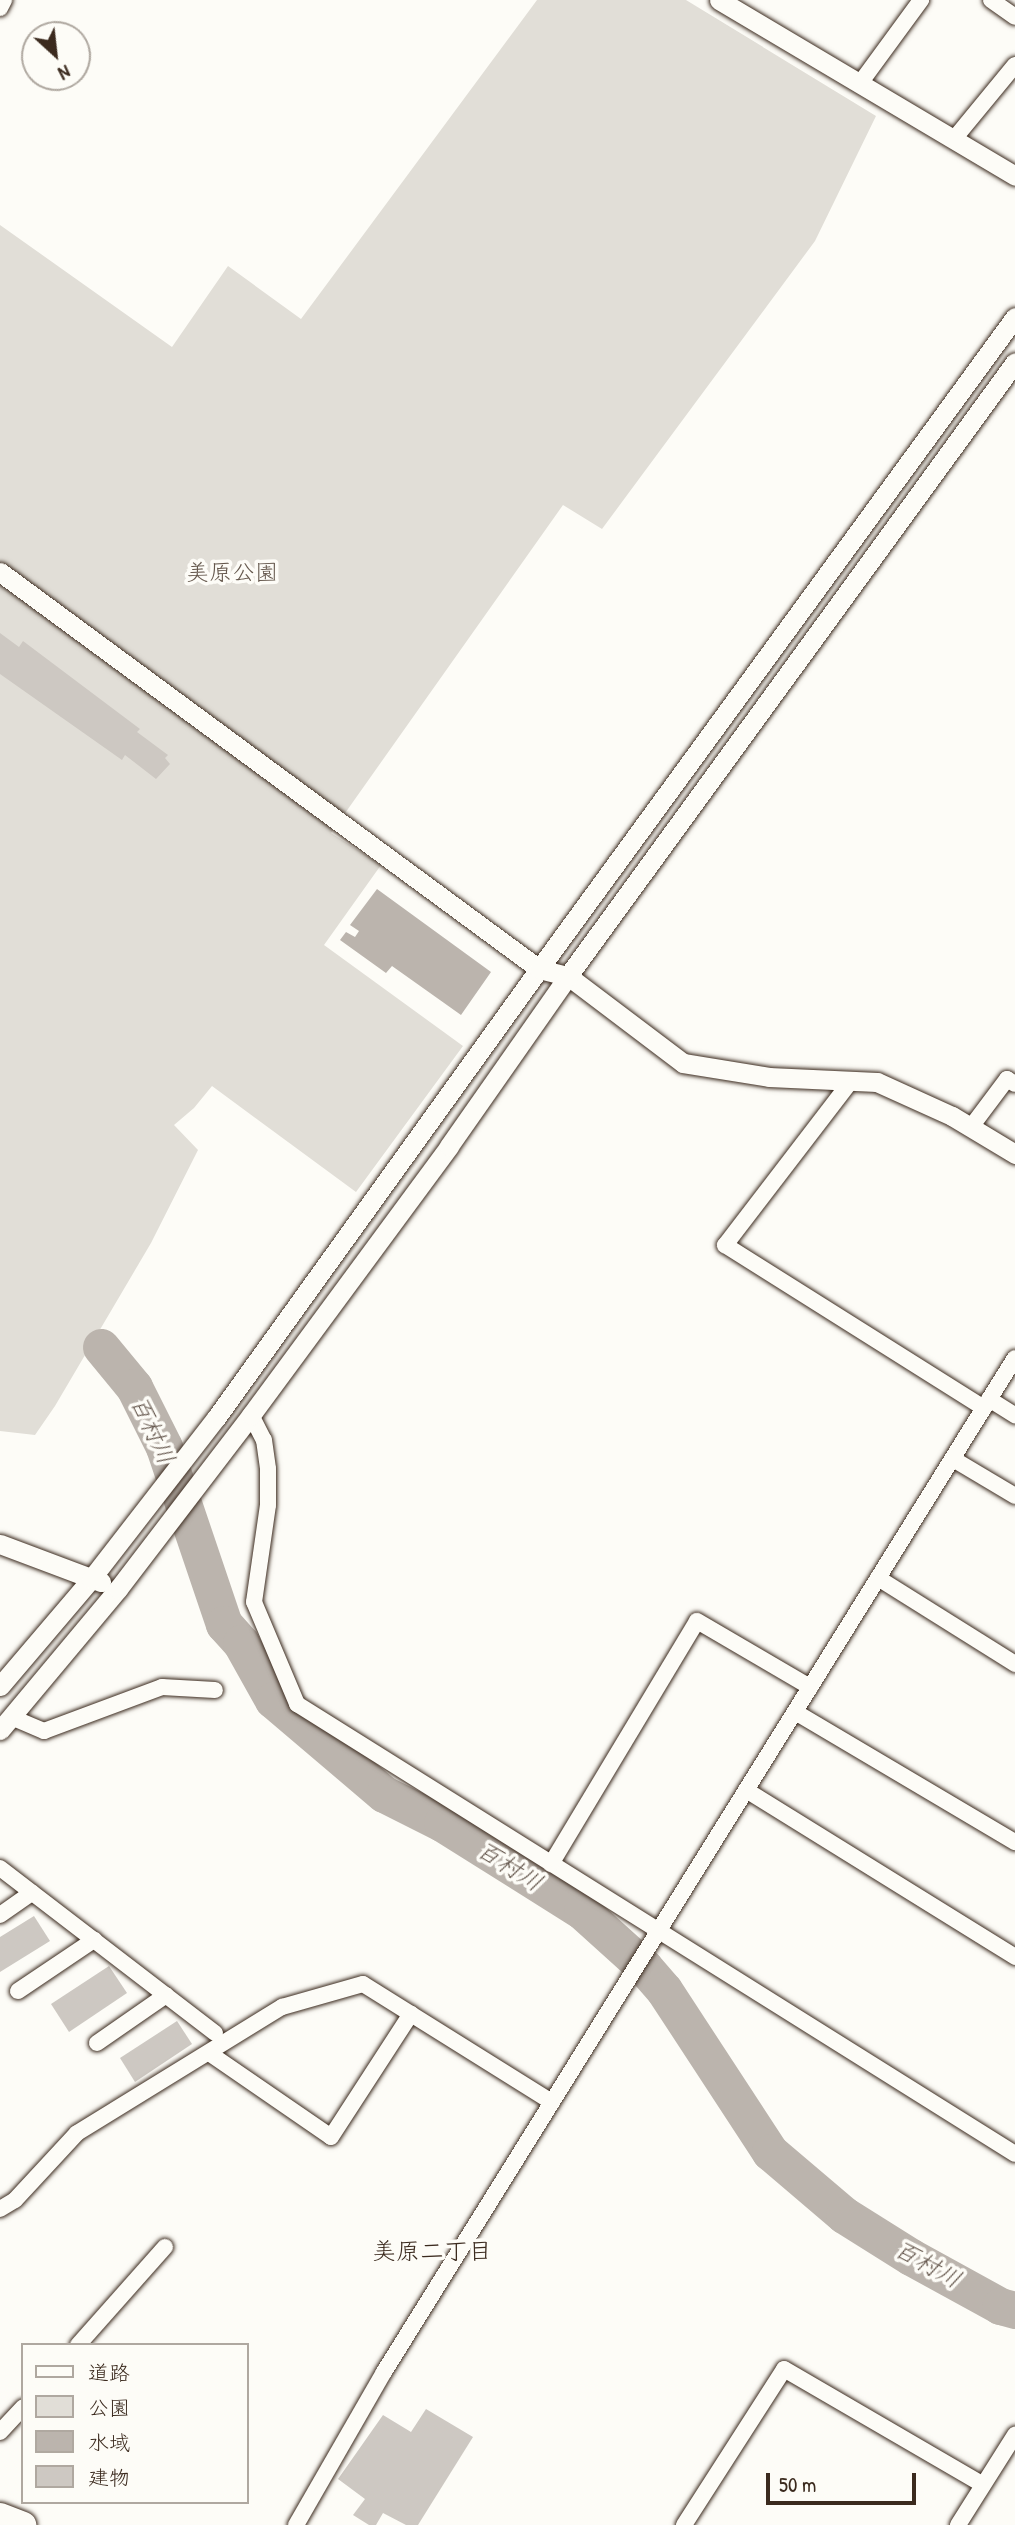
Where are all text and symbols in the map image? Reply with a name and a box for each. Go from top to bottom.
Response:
north arrow [21,21,91,91]
text: N [54,59,75,87]
park label: 美原公園 [186,558,278,586]
water label: 百村川 [125,1391,181,1469]
water label: 百村川 [472,1835,548,1897]
water label: 百村川 [890,2234,966,2294]
district label: 美原二丁目 [372,2237,492,2265]
legend [21,2343,248,2504]
text: 道路 [88,2358,130,2387]
text: 公園 [88,2393,130,2422]
text: 水域 [88,2428,130,2457]
scale bar [770,2458,920,2502]
text: 建物 [88,2463,130,2492]
text: 50 m [779,2470,816,2499]

